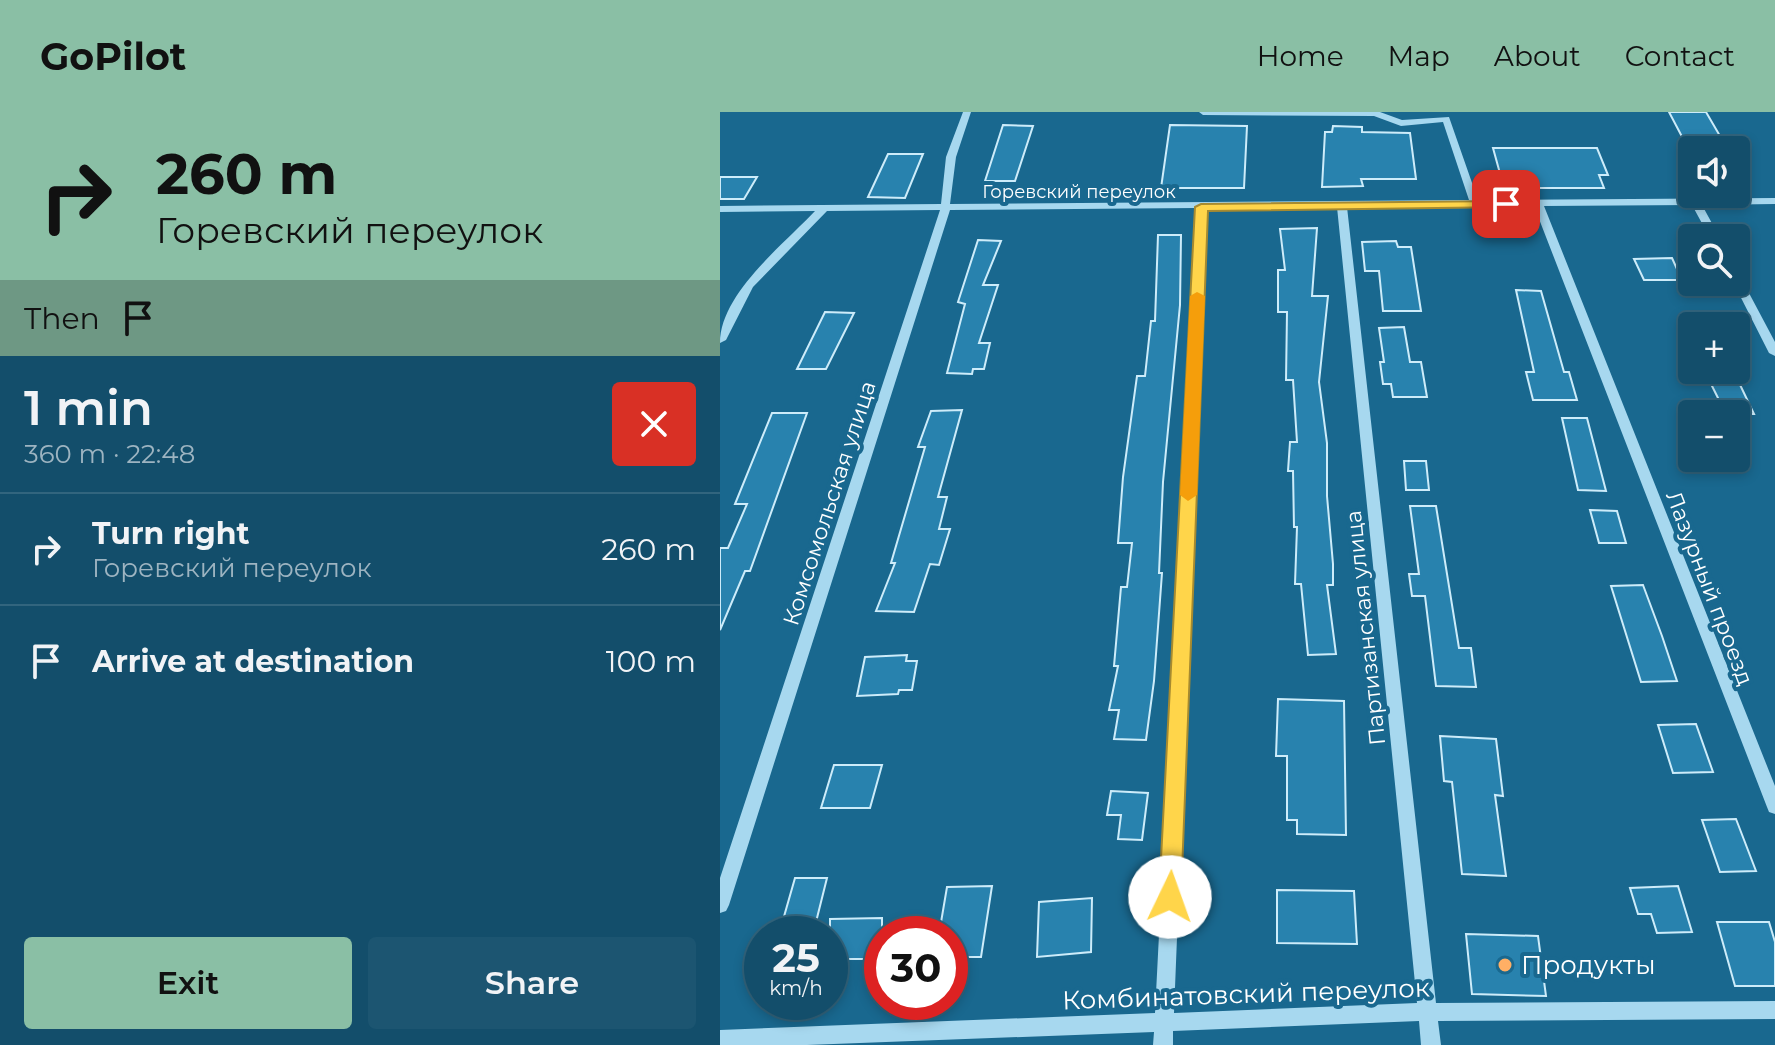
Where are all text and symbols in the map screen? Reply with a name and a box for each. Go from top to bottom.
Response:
text: GoPilot [40,33,186,80]
text: Home [1257,39,1344,73]
text: Map [1388,39,1450,73]
text: About [1494,39,1581,73]
text: Contact [1625,39,1735,73]
map controls [1678,136,1750,472]
button: sound [1678,136,1750,208]
text: 260 m [156,140,337,208]
icon: right [24,144,128,248]
pin [1472,170,1540,238]
street label: Горевский переулок [982,181,1176,203]
icon: arrive [1484,182,1528,226]
text: Горевский переулок [156,208,543,252]
button: search [1678,224,1750,296]
icon: arrive [116,296,160,340]
text: Then [24,300,100,337]
button: + [1678,312,1750,384]
street label: Комсомольская улица [777,377,882,629]
text: 1 min [24,379,153,437]
button: close [612,382,696,466]
button: − [1678,400,1750,472]
text: 360 m · 22:48 [24,438,195,470]
street label: Лазурный проезд [1660,487,1759,689]
street label: Партизанская улица [1340,509,1391,747]
text: Turn right [92,515,249,552]
icon: right [24,527,68,571]
text: 260 m [601,531,696,568]
text: Горевский переулок [92,552,372,584]
icon: arrive [24,639,68,683]
text: Arrive at destination [92,643,414,680]
text: 100 m [606,643,696,680]
position arrow [1128,855,1212,939]
speed limit sign: 30 [864,916,968,1020]
text: 25 [772,933,820,982]
button: Exit [24,937,352,1029]
button: Share [368,937,696,1029]
place label: Продукты [1521,949,1656,981]
marker: Продукты [1496,956,1514,974]
street label: Комбинатовский переулок [1062,972,1430,1016]
text: km/h [769,976,823,1000]

